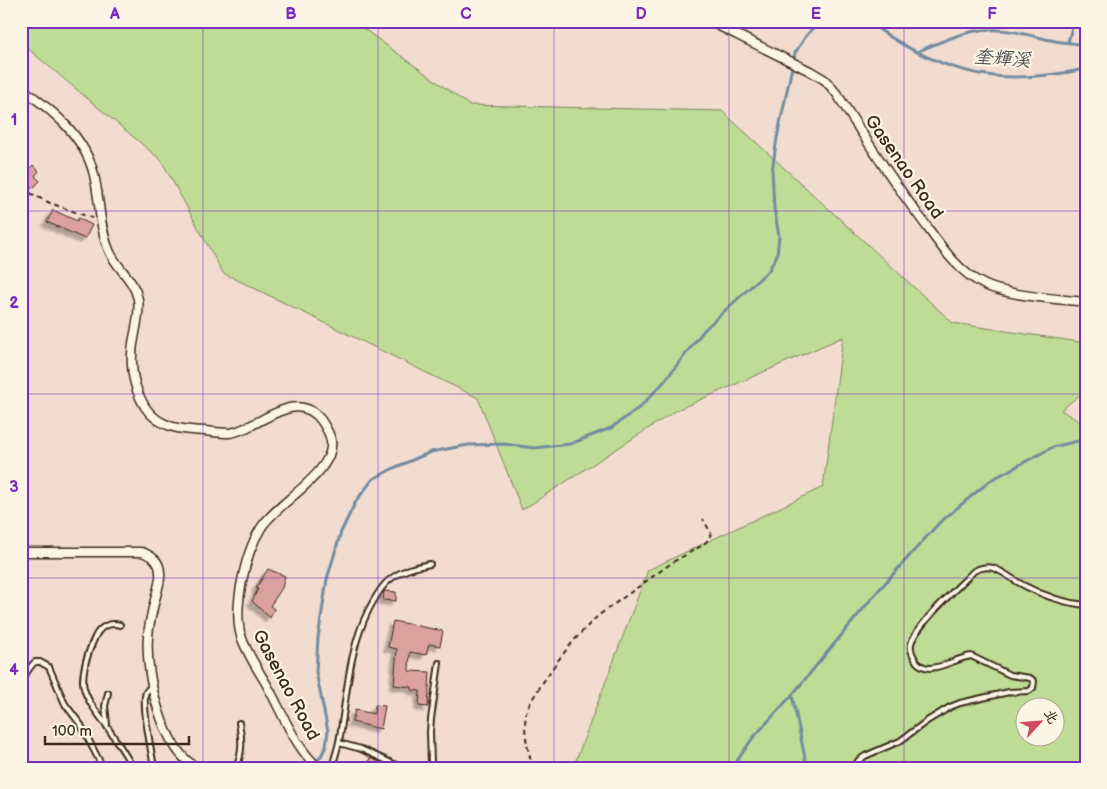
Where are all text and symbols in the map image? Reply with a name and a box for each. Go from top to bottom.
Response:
text: A [109,5,120,24]
text: B [285,5,297,24]
text: C [460,5,472,24]
text: D [635,5,647,24]
text: E [811,5,821,24]
text: F [987,5,997,24]
water label: 奎輝溪 [973,46,1032,73]
text: 1 [11,111,17,130]
street label: Gasenao Road [860,111,948,223]
text: 2 [9,294,19,313]
text: 3 [9,478,19,497]
street label: Gasenao Road [248,626,324,744]
text: 4 [9,661,19,680]
north arrow [1014,696,1064,746]
text: 北 [1041,707,1062,727]
scale bar [45,714,189,746]
text: 100 m [52,722,92,741]

